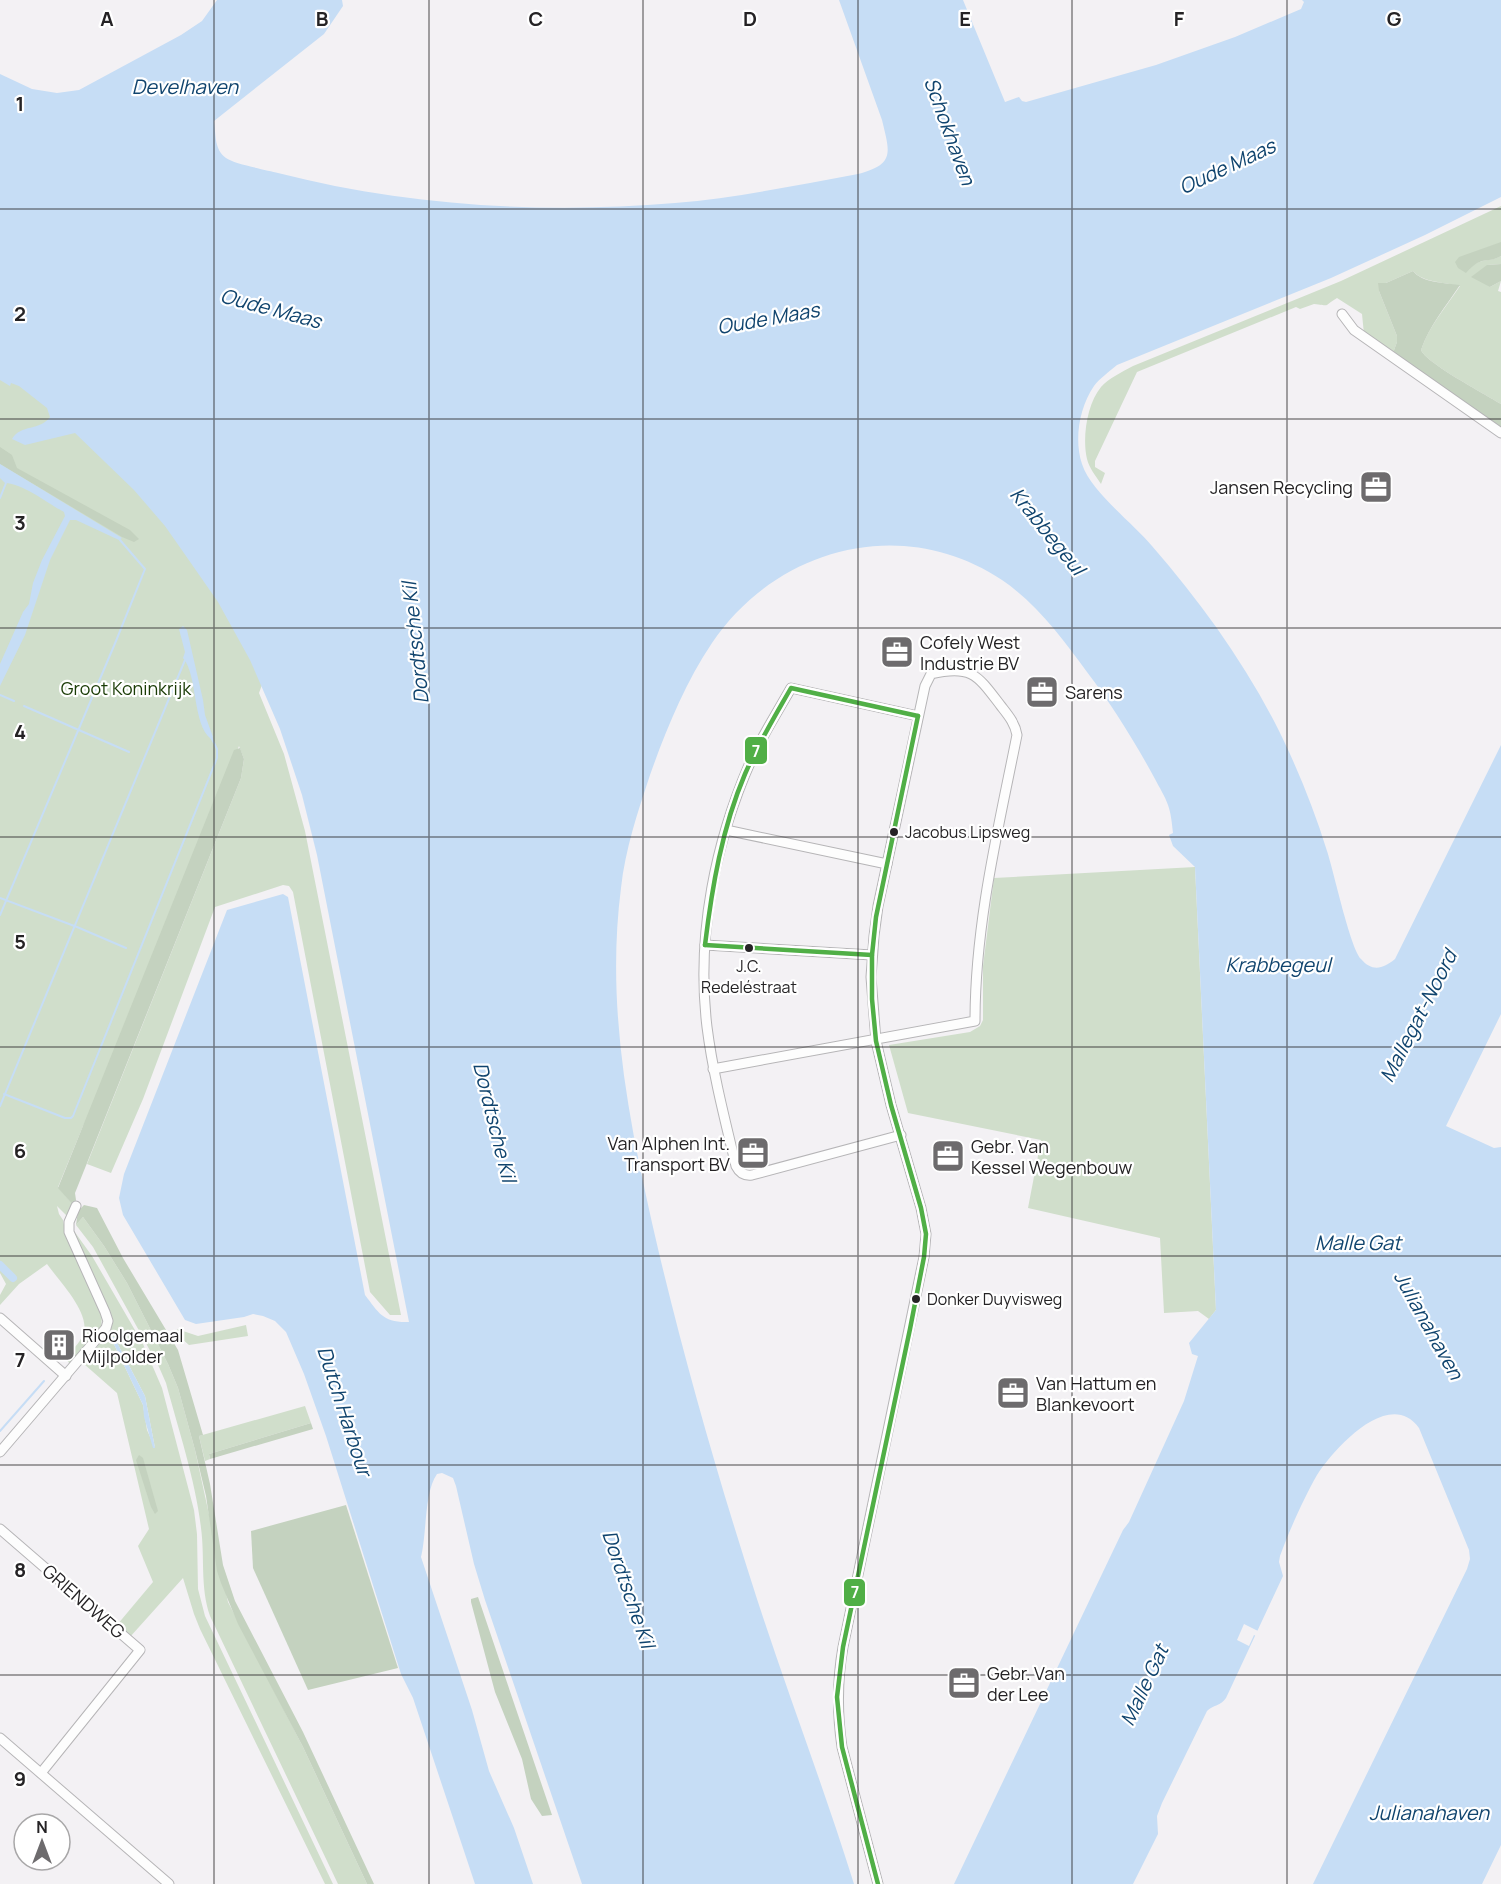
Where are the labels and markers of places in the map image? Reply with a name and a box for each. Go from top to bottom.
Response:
office icon: Jansen Recycling [1358,469,1394,505]
place label: Jansen Recycling [1210,475,1353,499]
place label: Cofely West Industrie BV [920,630,1020,675]
office icon: Cofely West Industrie BV [879,634,915,670]
office icon: Sarens [1024,674,1060,710]
place label: Sarens [1065,680,1123,704]
place label: Jacobus Lipsweg [905,821,1030,843]
marker: Jacobus Lipsweg [888,826,900,838]
marker: J.C. Redeléstraat [743,942,755,954]
place label: J.C. Redeléstraat [701,955,797,998]
place label: Van Alphen Int. Transport BV [607,1131,730,1176]
place label: Gebr. Van Kessel Wegenbouw [971,1134,1133,1179]
office icon: Van Alphen Int. Transport BV [735,1135,771,1171]
office icon: Gebr. Van Kessel Wegenbouw [930,1138,966,1174]
place label: Donker Duyvisweg [927,1288,1062,1310]
marker: Donker Duyvisweg [910,1293,922,1305]
place label: Rioolgemaal Mijlpolder [82,1323,183,1368]
building icon: Rioolgemaal Mijlpolder [41,1327,77,1363]
place label: Van Hattum en Blankevoort [1036,1371,1157,1416]
office icon: Van Hattum en Blankevoort [995,1375,1031,1411]
place label: Gebr. Van der Lee [987,1661,1065,1706]
office icon: Gebr. Van der Lee [946,1665,982,1701]

